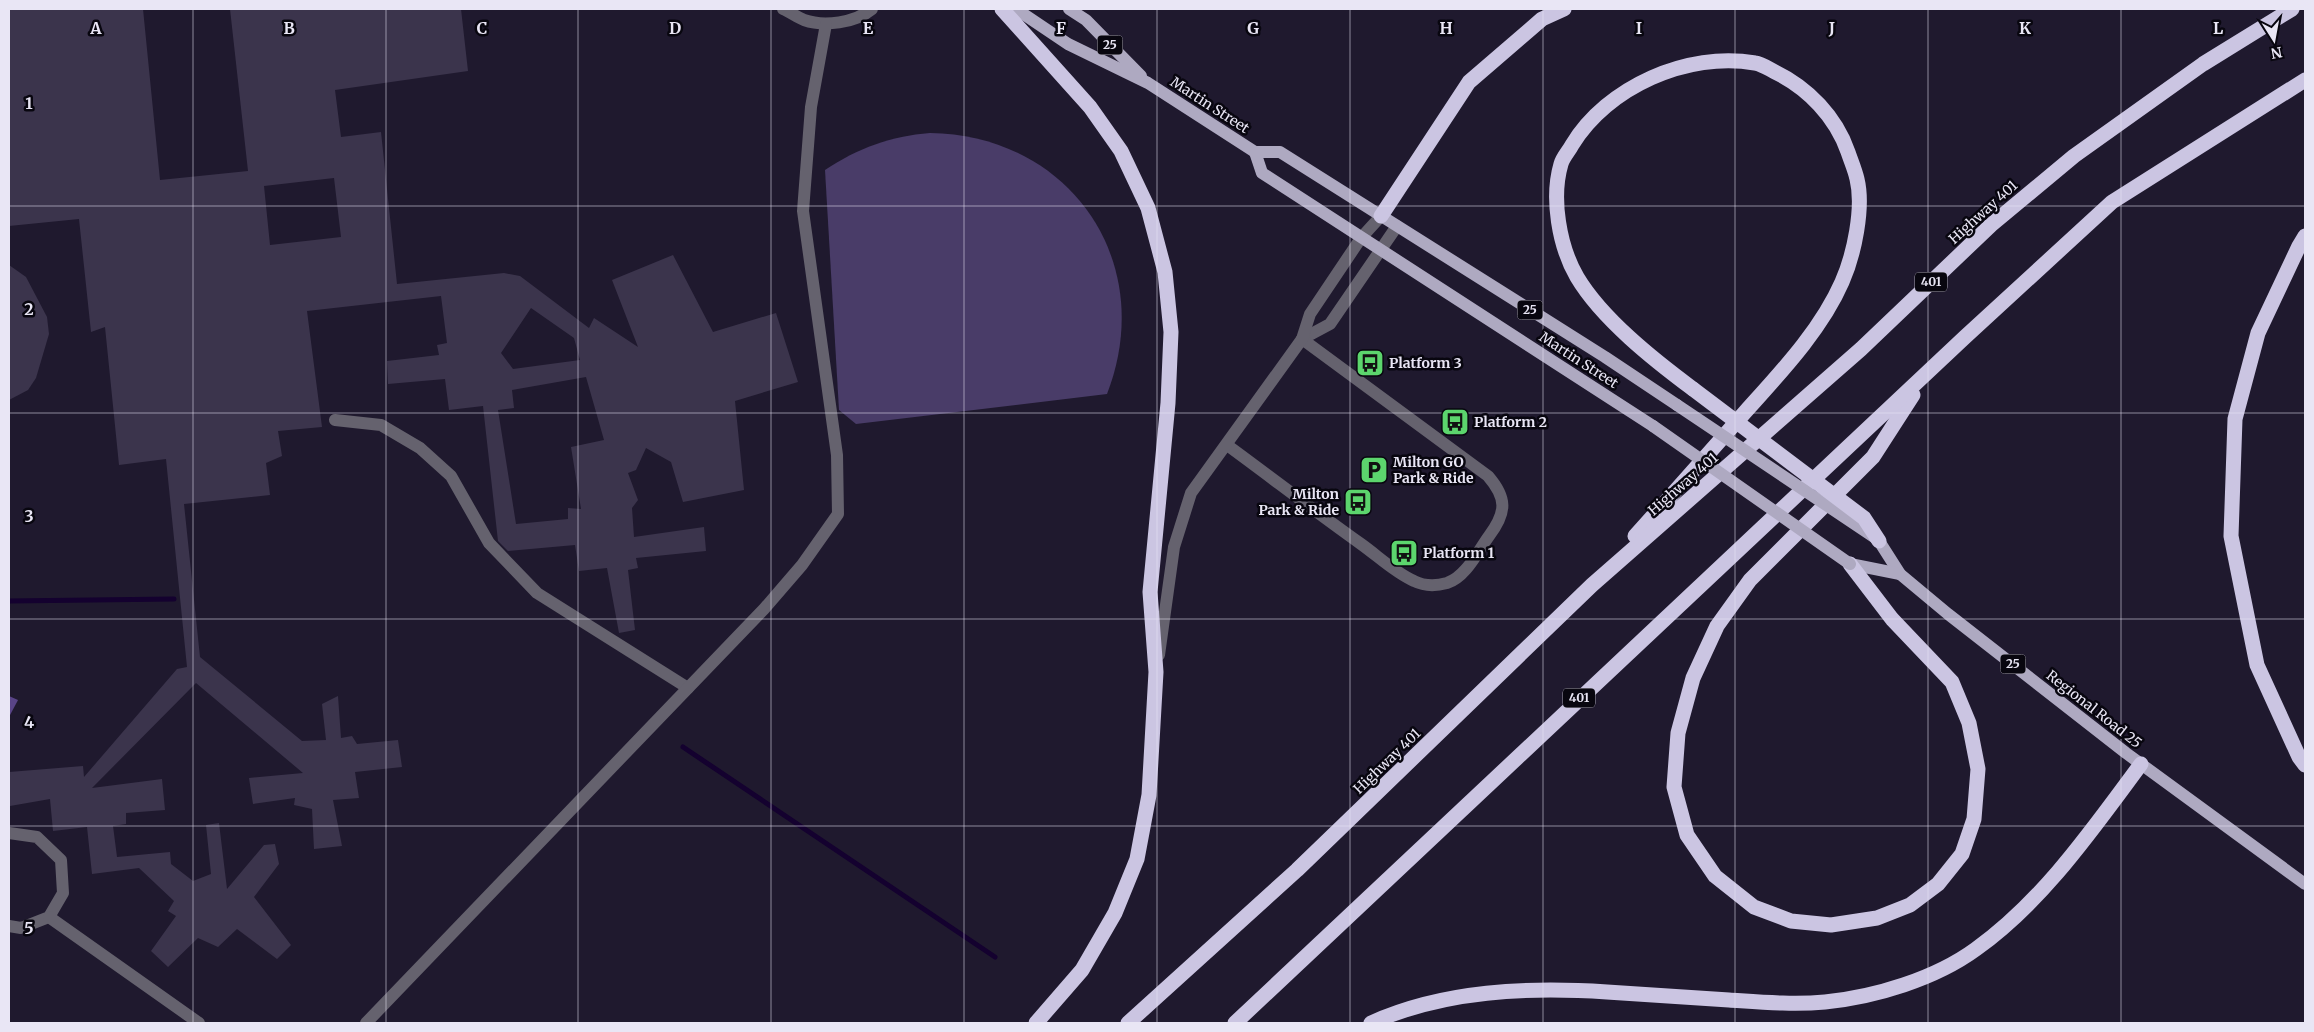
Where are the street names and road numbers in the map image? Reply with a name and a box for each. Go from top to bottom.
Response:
road number: 25 [1098,36,1122,54]
street label: Martin Street [1167,73,1253,137]
street label: Highway 401 [1945,176,2021,248]
road number: 401 [1915,272,1947,292]
road number: 25 [1518,300,1542,320]
street label: Martin Street [1536,328,1622,392]
street label: Highway 401 [1644,449,1722,519]
road number: 25 [2000,654,2026,674]
street label: Regional Road 25 [2043,666,2145,752]
road number: 401 [1563,688,1595,708]
street label: Highway 401 [1350,724,1424,798]

